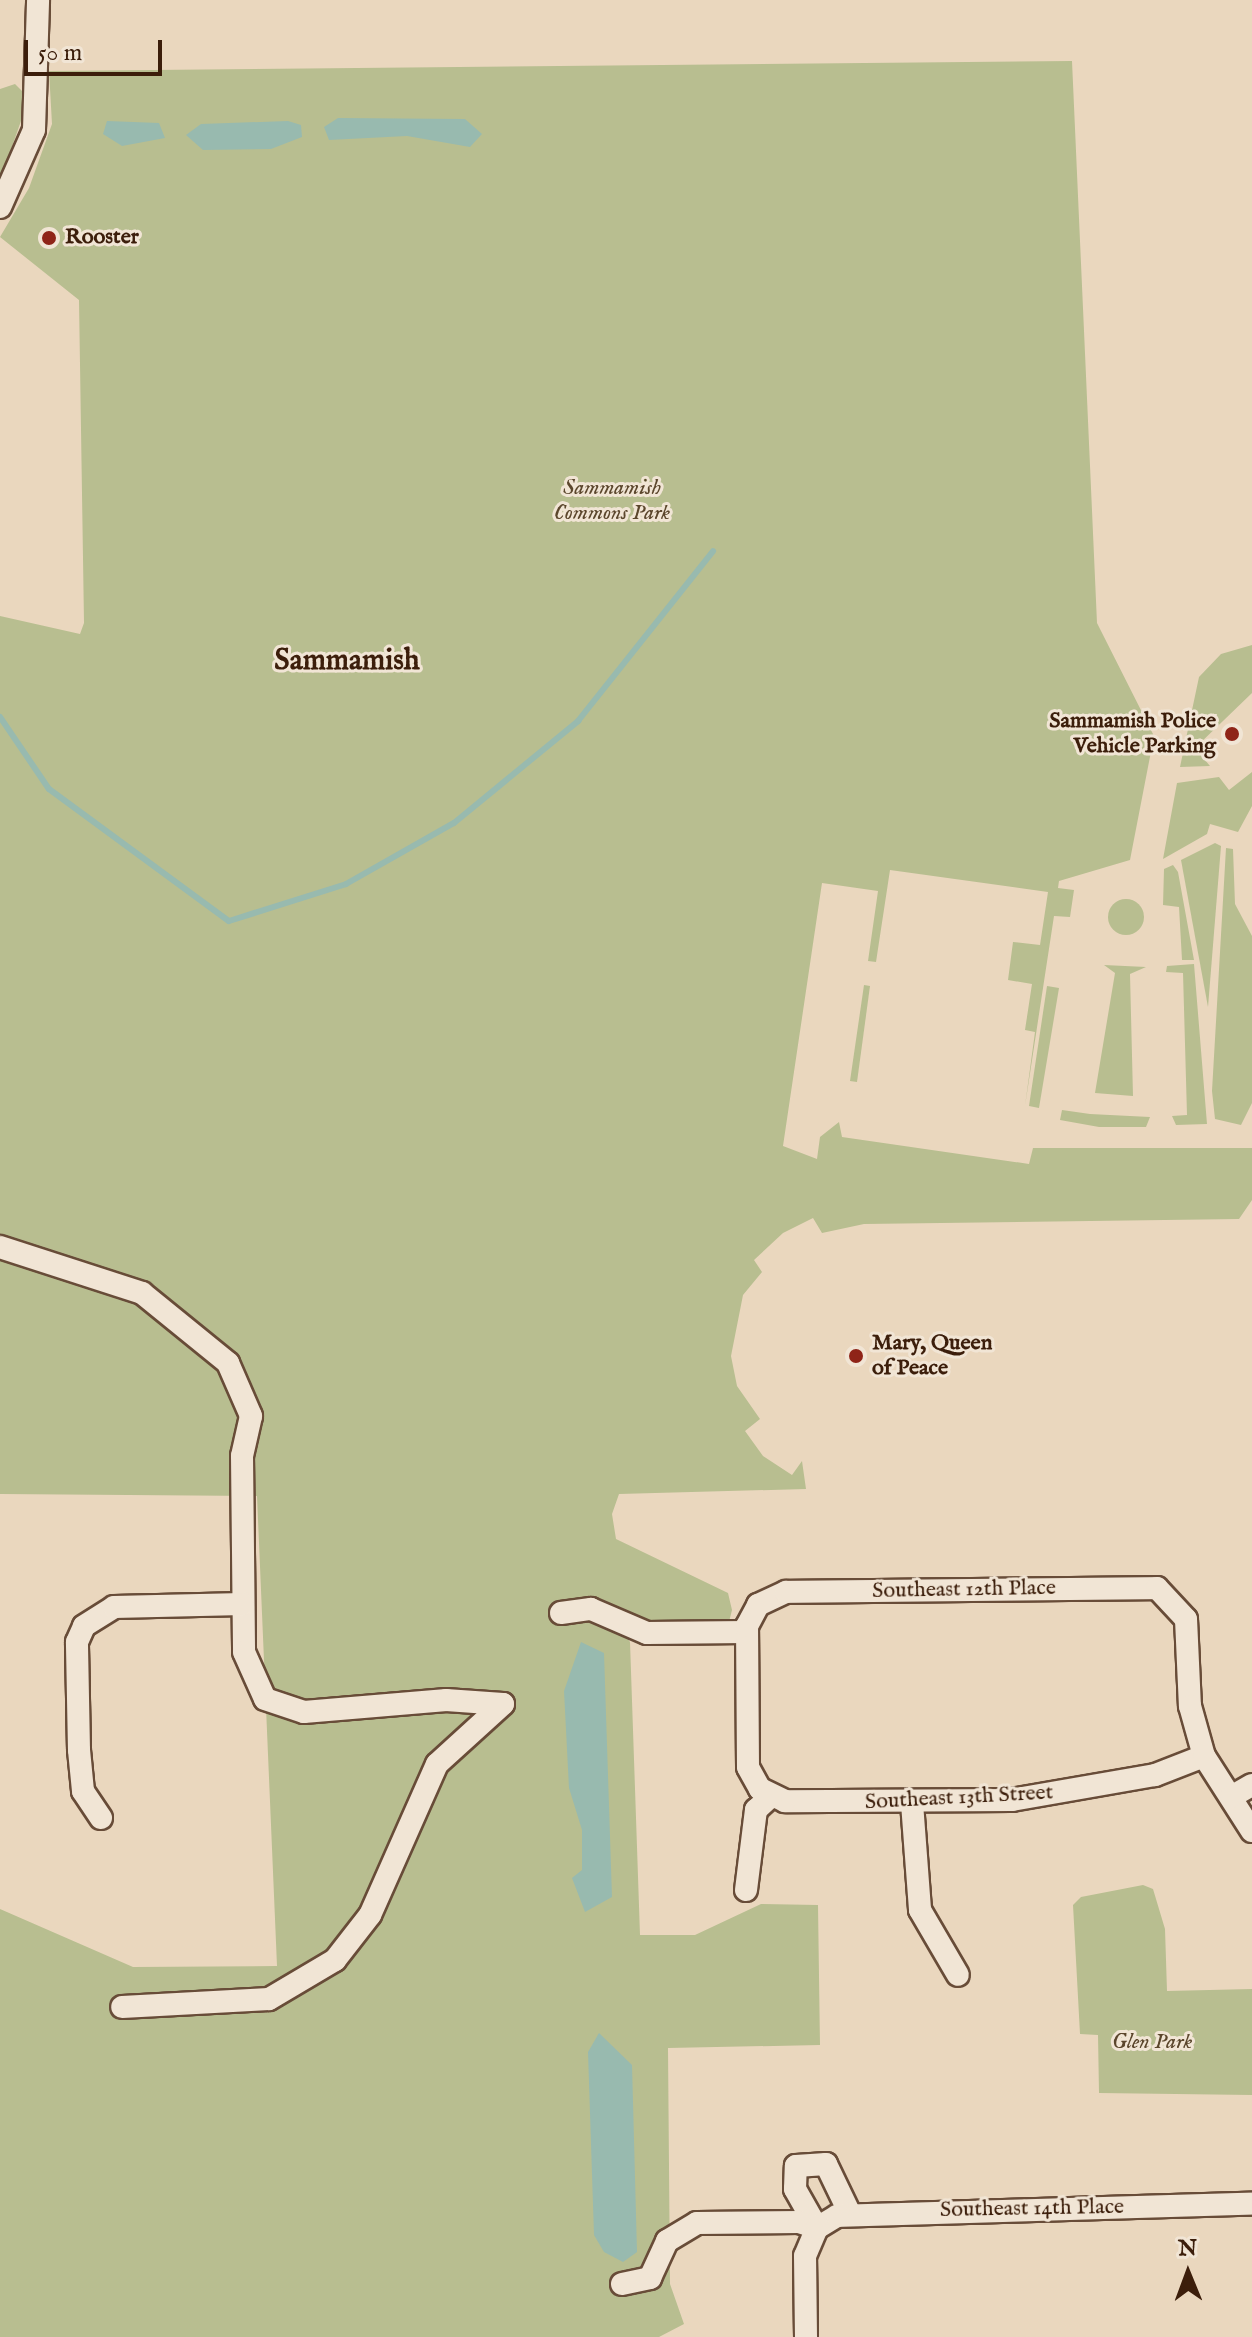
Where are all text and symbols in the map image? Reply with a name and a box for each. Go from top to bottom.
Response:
scale bar [28,24,166,74]
text: 50 m [38,38,82,69]
place label: Rooster [65,225,139,251]
marker: Rooster [40,229,58,247]
park label: Sammamish Commons Park [554,475,670,526]
district label: Sammamish [274,643,420,679]
place label: Sammamish Police Vehicle Parking [1049,708,1216,760]
marker: Sammamish Police Vehicle Parking [1223,725,1241,743]
place label: Mary, Queen of Peace [872,1330,992,1382]
marker: Mary, Queen of Peace [847,1347,865,1365]
street label: Southeast 12th Place [872,1575,1056,1605]
street label: Southeast 13th Street [864,1780,1054,1816]
park label: Glen Park [1112,2030,1192,2056]
street label: Southeast 14th Place [940,2194,1124,2224]
north arrow [1148,2233,1228,2313]
text: N [1178,2235,1197,2263]

